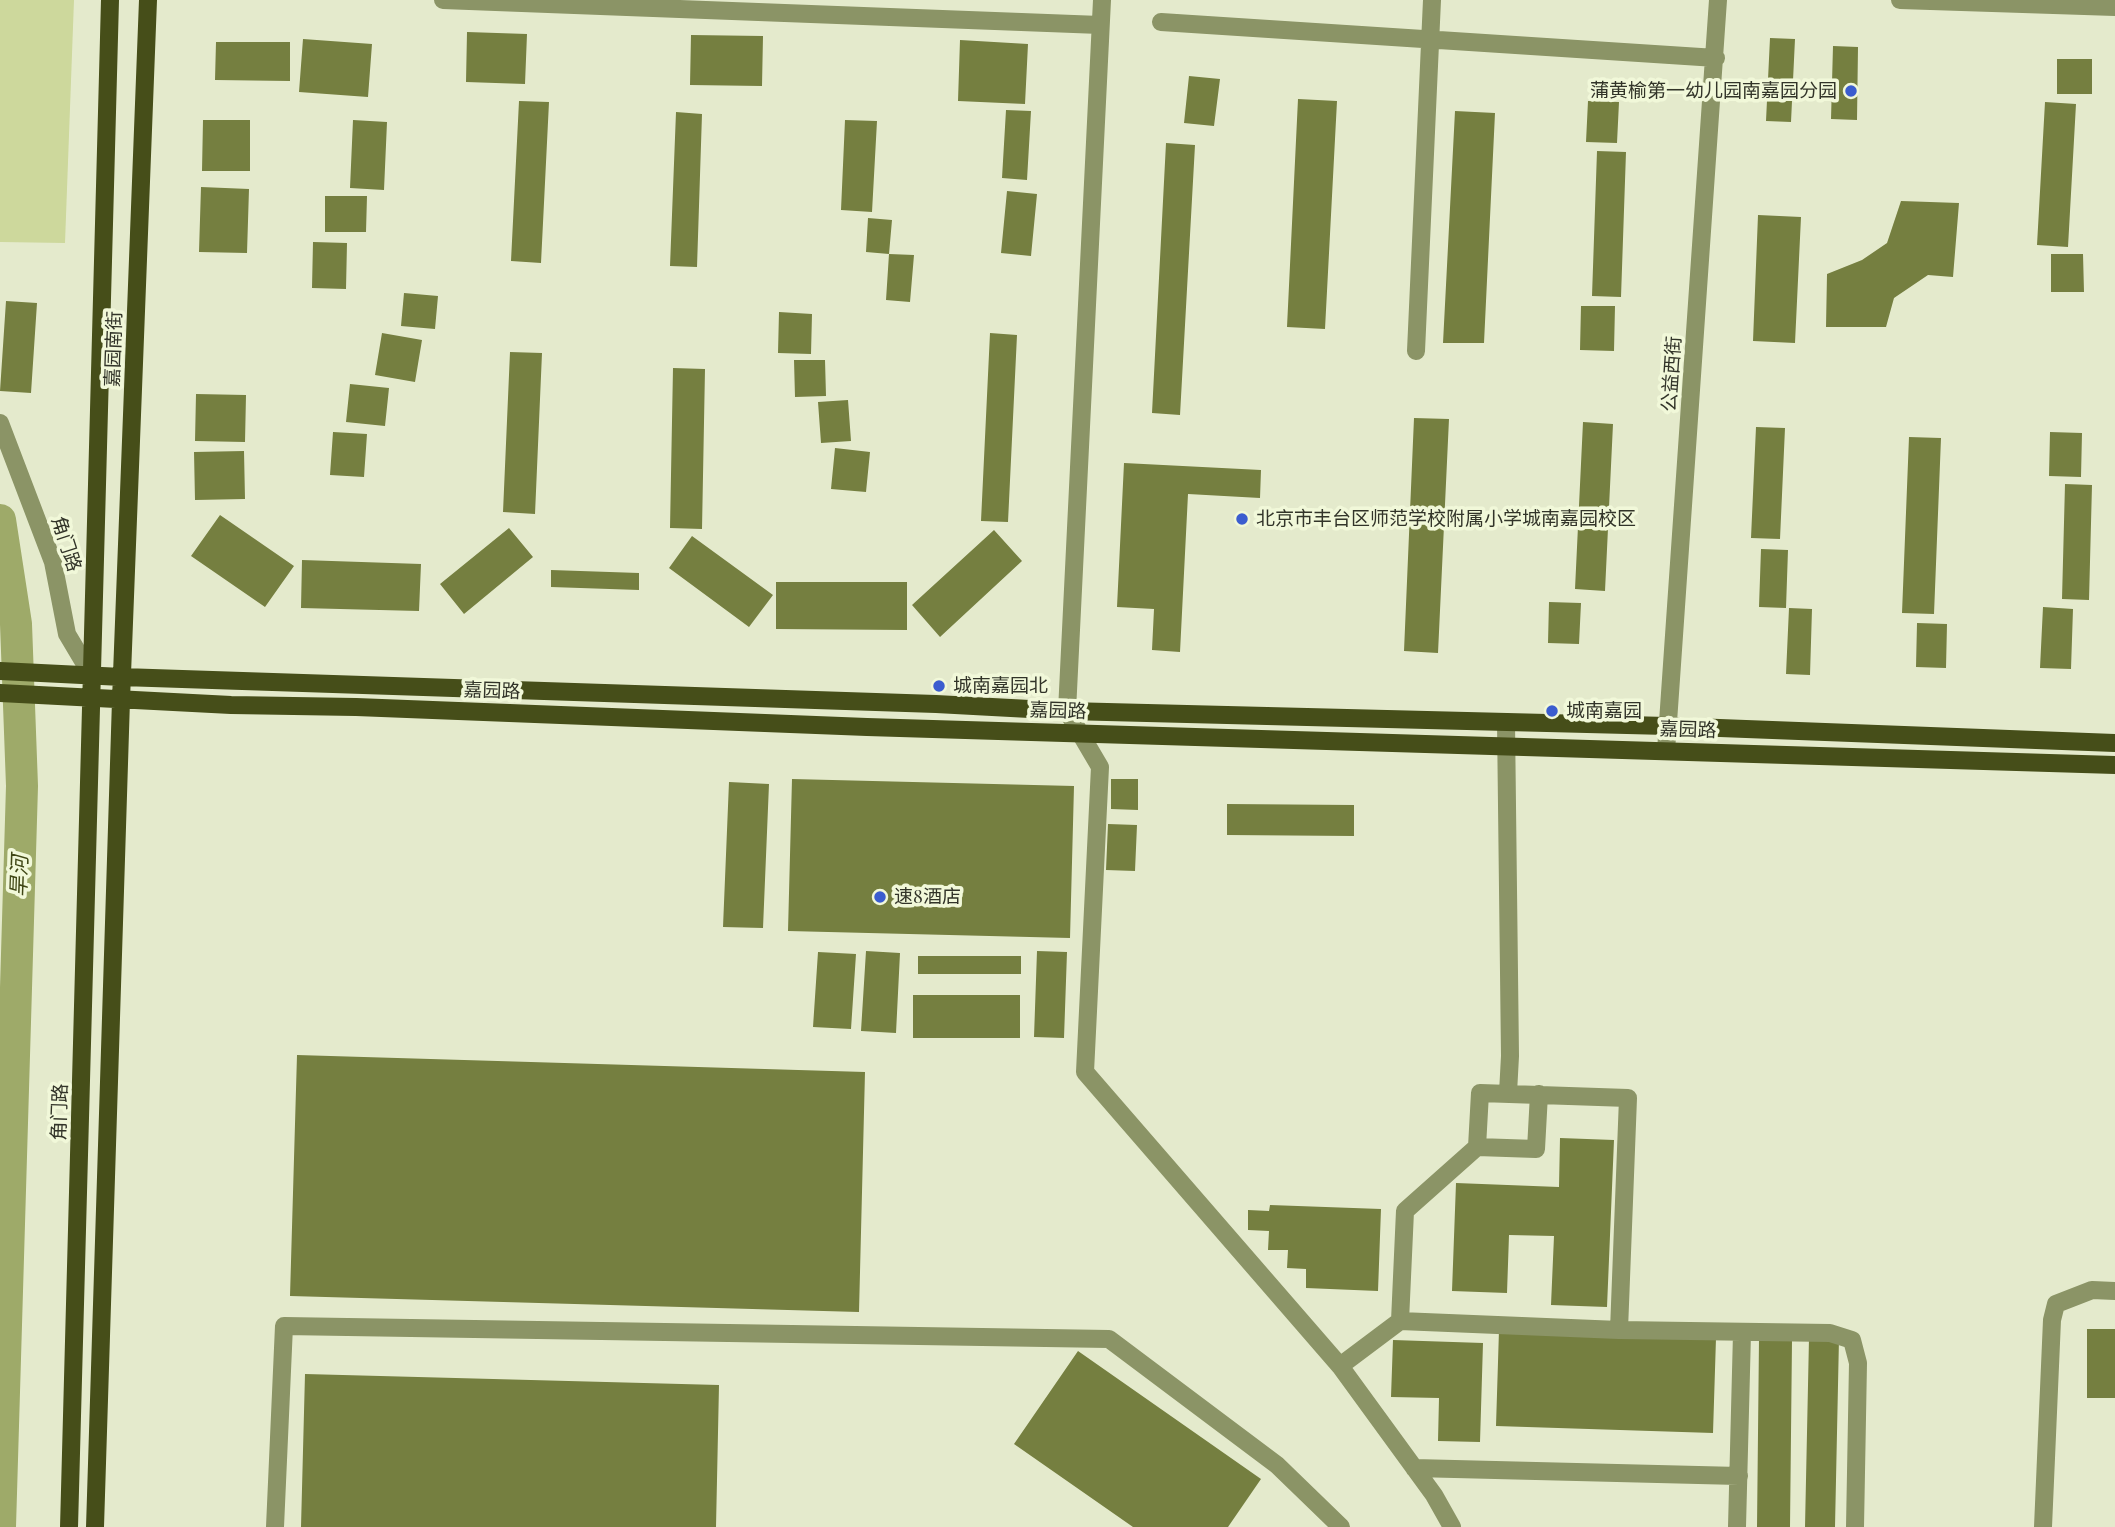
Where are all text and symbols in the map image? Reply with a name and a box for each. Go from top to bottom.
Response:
place label: 蒲黄榆第一幼儿园南嘉园分园 [1590,80,1837,102]
marker: 蒲黄榆第一幼儿园南嘉园分园 [1843,83,1859,99]
street label: 嘉园南街 [101,311,127,387]
street label: 公益西街 [1658,335,1686,413]
place label: 北京市丰台区师范学校附属小学城南嘉园校区 [1256,508,1636,530]
marker: 北京市丰台区师范学校附属小学城南嘉园校区 [1234,511,1250,527]
street label: 角门路 [46,513,86,575]
place label: 城南嘉园北 [953,675,1048,697]
marker: 城南嘉园北 [931,678,947,694]
street label: 嘉园路 [463,679,521,703]
street label: 嘉园路 [1029,699,1087,723]
place label: 城南嘉园 [1566,700,1642,722]
marker: 城南嘉园 [1544,703,1560,719]
street label: 嘉园路 [1659,718,1717,742]
water label: 旱河 [7,855,33,897]
place label: 速8酒店 [894,886,961,908]
marker: 速8酒店 [872,889,888,905]
street label: 角门路 [48,1083,72,1141]

